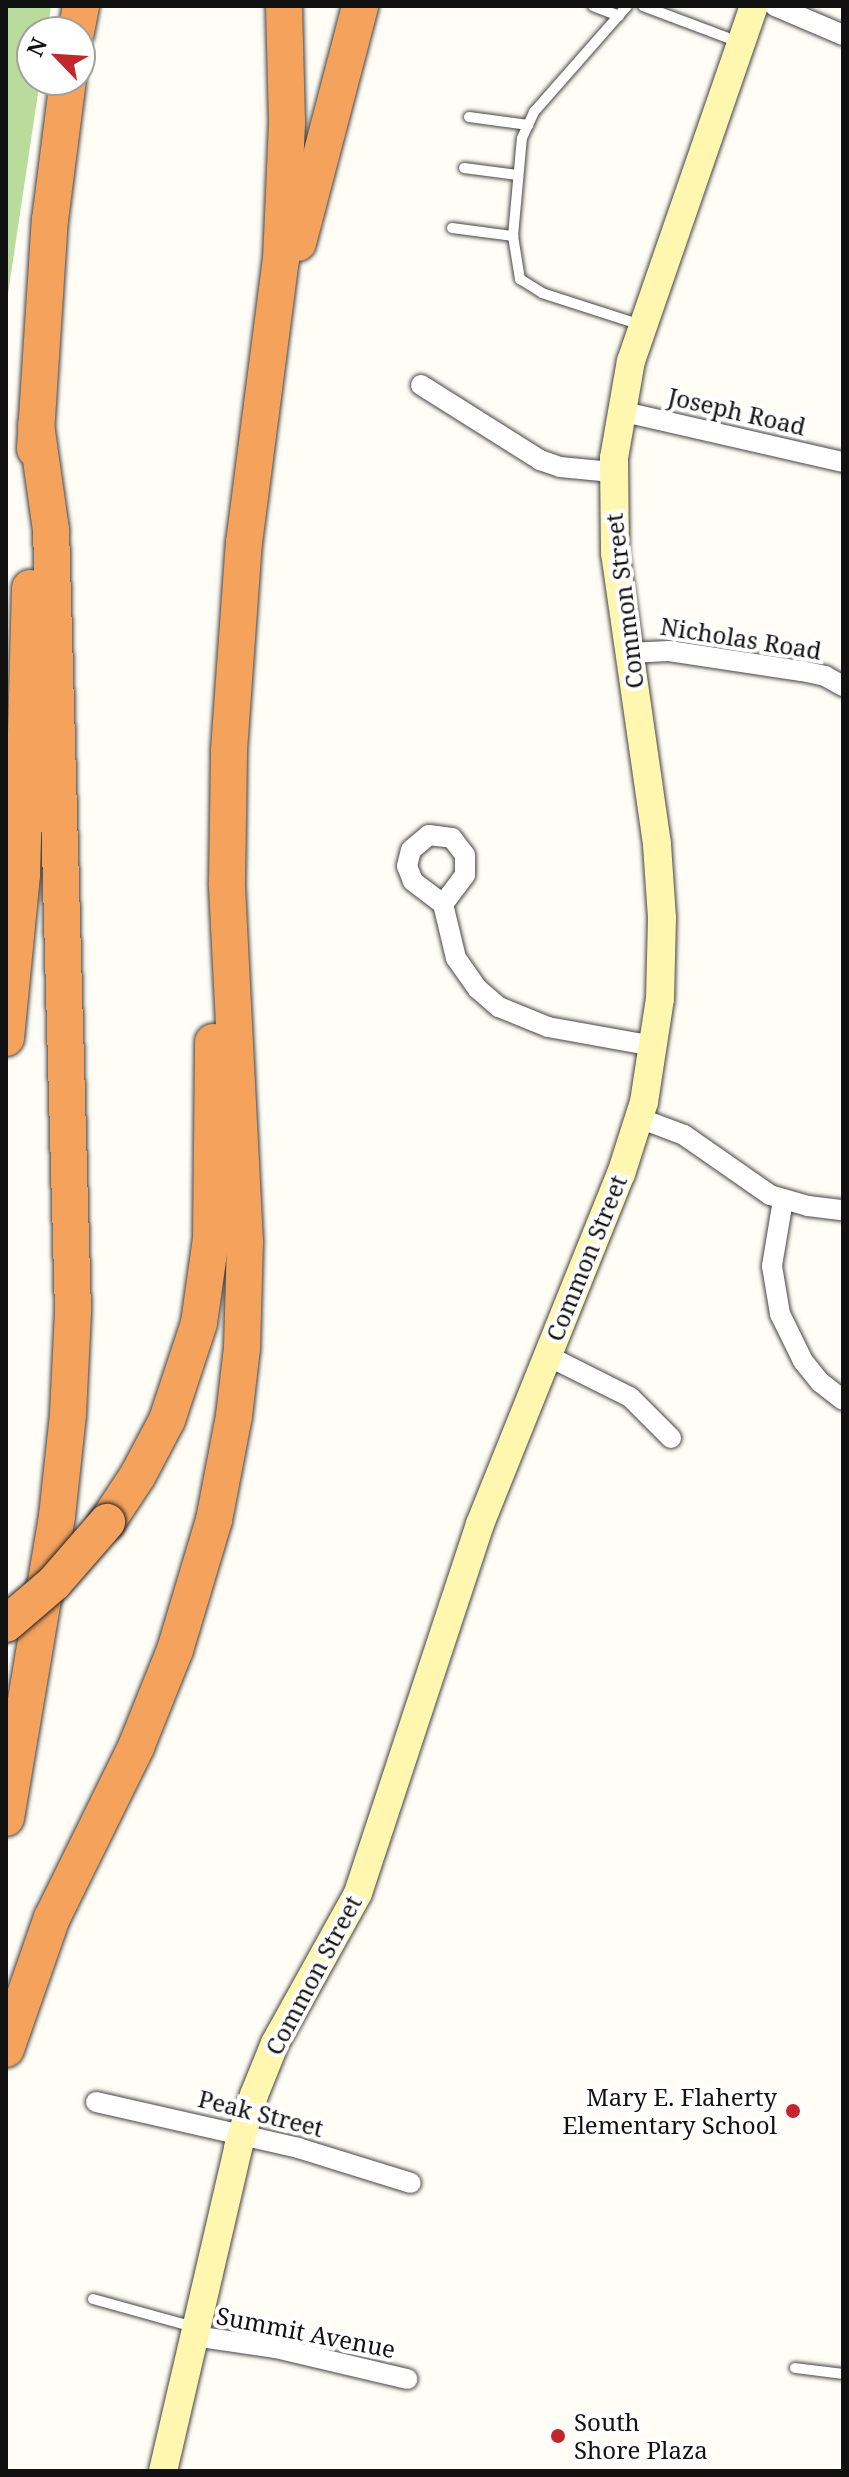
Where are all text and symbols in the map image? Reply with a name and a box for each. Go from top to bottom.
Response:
north arrow [16,16,96,96]
text: N [19,33,53,61]
street label: Joseph Road [665,381,809,441]
street label: Common Street [599,512,649,690]
street label: Nicholas Road [658,611,824,665]
street label: Common Street [540,1171,632,1345]
street label: Common Street [259,1890,367,2060]
place label: Mary E. Flaherty Elementary School [562,2083,777,2139]
street label: Peak Street [195,2084,327,2142]
marker: Mary E. Flaherty Elementary School [784,2102,802,2120]
street label: Summit Avenue [214,2301,398,2363]
place label: South Shore Plaza [574,2408,708,2464]
marker: South Shore Plaza [549,2427,567,2445]

